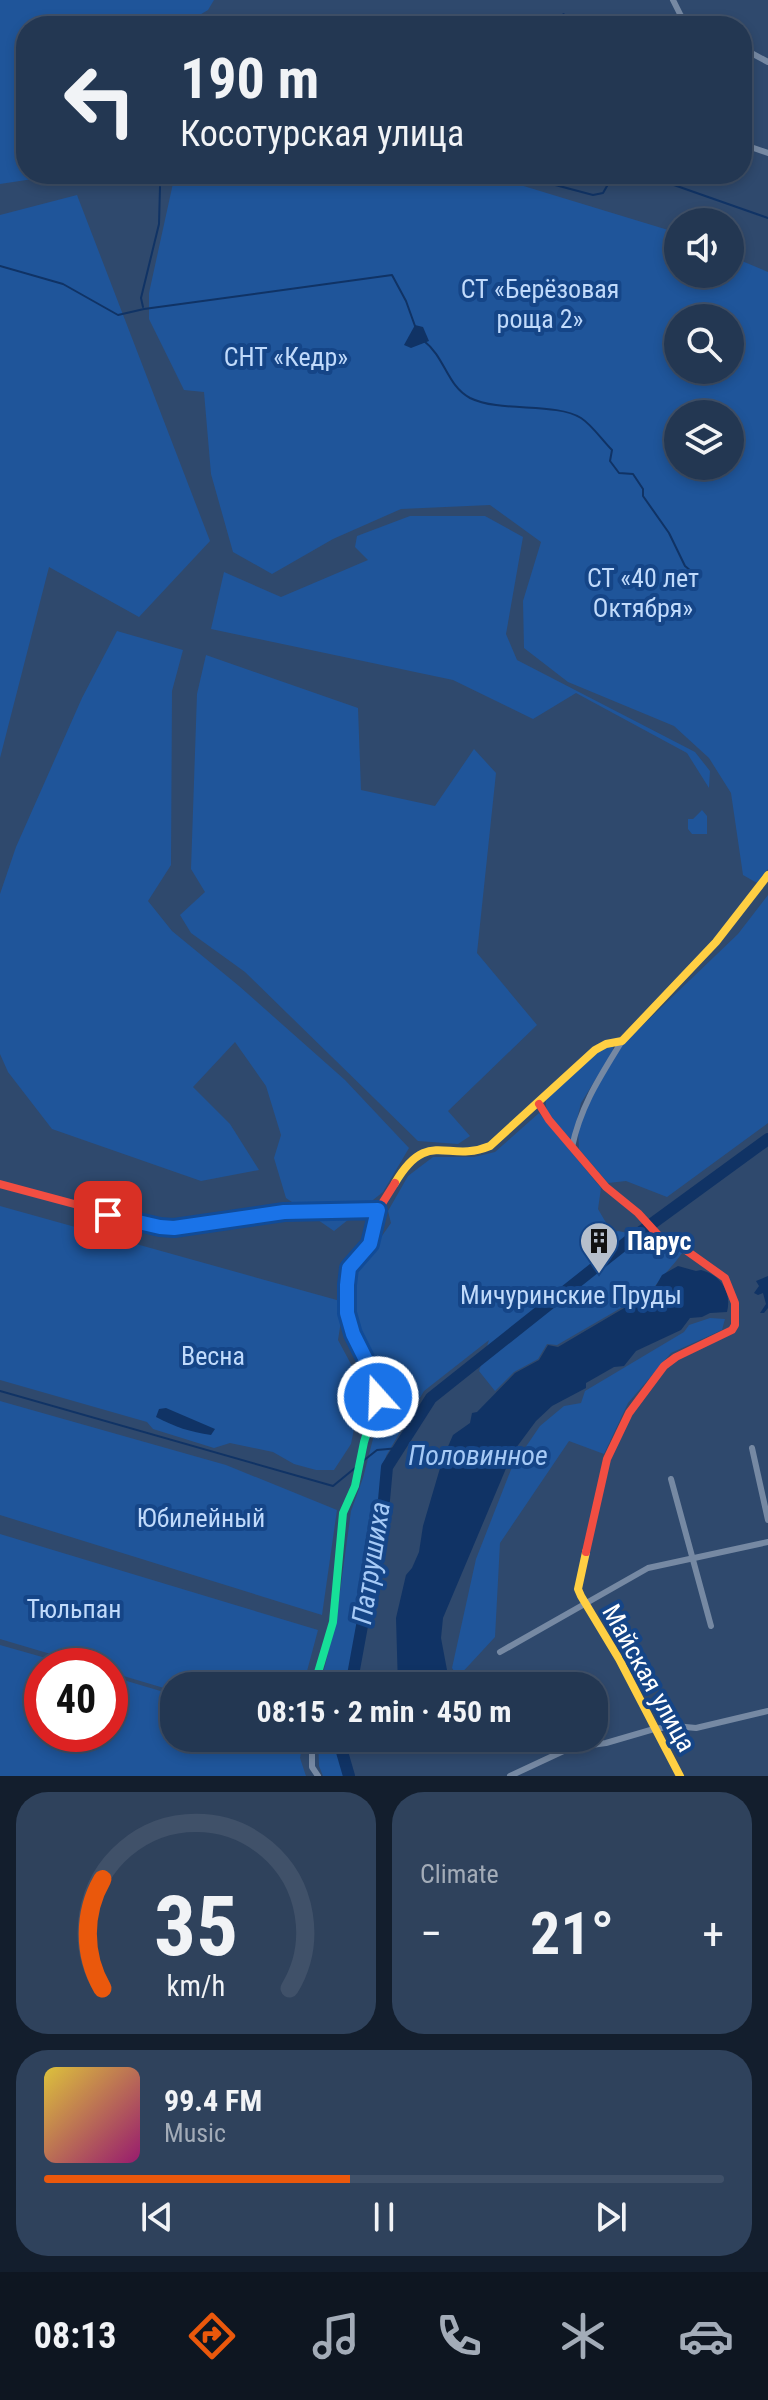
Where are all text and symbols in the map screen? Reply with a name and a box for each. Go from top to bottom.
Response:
text: 190 m [180,46,319,112]
icon: left [48,48,152,152]
text: Косотурская улица [180,113,464,155]
map controls [664,208,744,480]
button: sound [664,208,744,288]
park label: СТ «Берёзовая роща 2» [461,274,619,334]
button: search [664,304,744,384]
park label: СНТ «Кедр» [224,342,348,372]
button: layers [664,400,744,480]
park label: СТ «40 лет Октября» [587,563,699,623]
pin [74,1181,142,1249]
icon: arrive [86,1193,130,1237]
building icon: Парус [578,1220,620,1275]
place label: Парус [627,1226,691,1256]
park label: Мичуринские Пруды [460,1280,682,1310]
park label: Весна [181,1341,245,1371]
position arrow [336,1355,420,1439]
water label: Половинное [408,1439,548,1472]
water label: Патрушиха [345,1499,397,1627]
park label: Юбилейный [137,1503,265,1533]
park label: Тюльпан [27,1594,121,1624]
street label: Майская улица [596,1599,702,1757]
speed limit sign: 40 [24,1648,128,1752]
text: 08:15 · 2 min · 450 m [257,1694,511,1729]
text: Climate [420,1859,499,1889]
text: 35 [154,1878,238,1975]
text: 21° [530,1898,614,1969]
text: − [420,1908,442,1960]
text: + [702,1908,724,1960]
text: km/h [167,1969,225,2003]
text: 99.4 FM [164,2083,262,2118]
text: Music [164,2118,226,2148]
icon: previous [135,2195,179,2239]
icon: pause [362,2195,406,2239]
icon: next [589,2195,633,2239]
icon: directions [184,2308,240,2364]
icon: music [308,2308,364,2364]
icon: phone [431,2308,487,2364]
icon: climate [555,2308,611,2364]
icon: car [678,2308,734,2364]
text: 08:13 [34,2315,116,2357]

